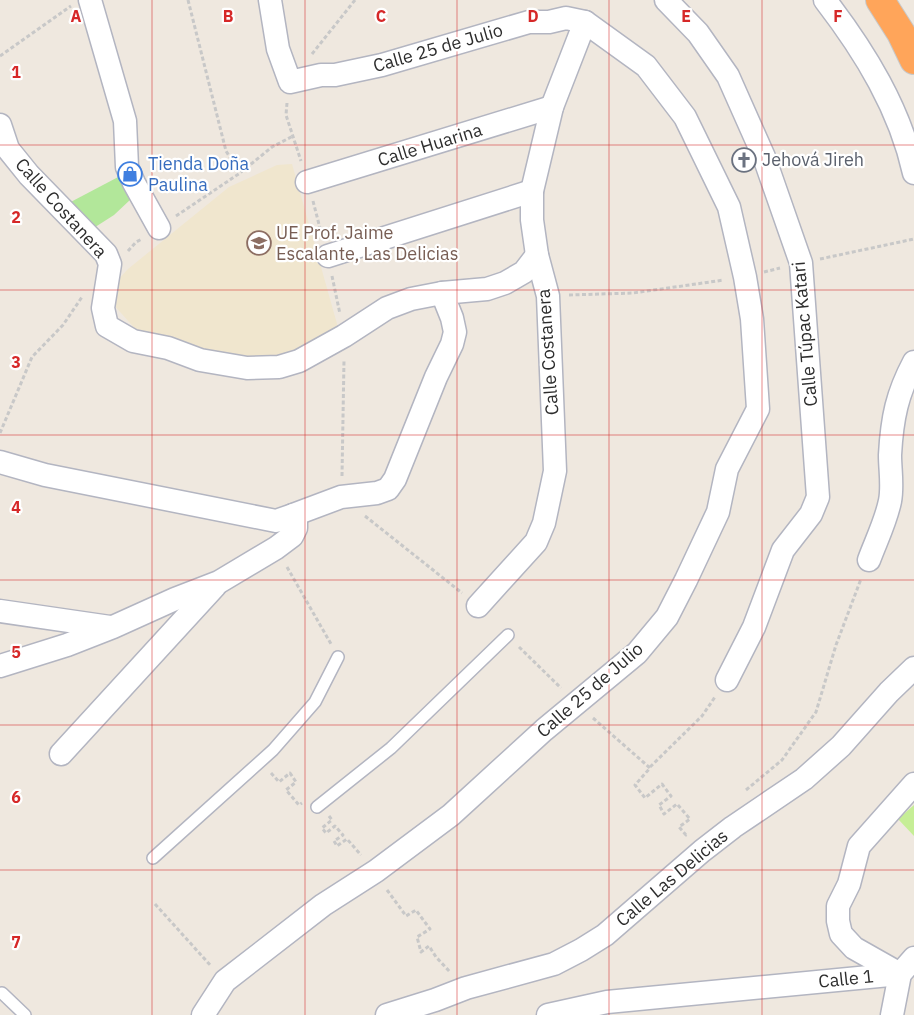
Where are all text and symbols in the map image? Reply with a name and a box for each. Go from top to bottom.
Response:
text: A [71,6,82,26]
text: B [223,6,234,26]
text: C [376,6,386,26]
text: D [527,6,539,26]
text: E [681,6,691,26]
text: F [833,6,843,26]
street label: Calle 25 de Julio [370,18,505,77]
text: 1 [11,62,21,82]
street label: Calle Huarina [375,118,485,171]
church icon: Jehová Jireh [731,147,757,173]
place label: Jehová Jireh [762,148,864,171]
place label: Tienda Doña Paulina [148,152,250,196]
street label: Calle Costanera [10,153,113,263]
shop icon: Tienda Doña Paulina [117,161,143,187]
text: 2 [11,207,21,227]
place label: UE Prof. Jaime Escalante, Las Delicias [276,221,458,265]
school or university icon: UE Prof. Jaime Escalante, Las Delicias [246,230,272,256]
street label: Calle Túpac Katari [787,261,822,407]
street label: Calle Costanera [532,288,563,416]
text: 3 [11,352,21,372]
text: 4 [11,497,21,517]
street label: Calle 25 de Julio [532,637,648,742]
text: 5 [11,642,21,662]
text: 6 [11,787,21,807]
street label: Calle Las Delicias [611,824,733,931]
text: 7 [11,932,21,952]
street label: Calle 1 [817,964,875,993]

